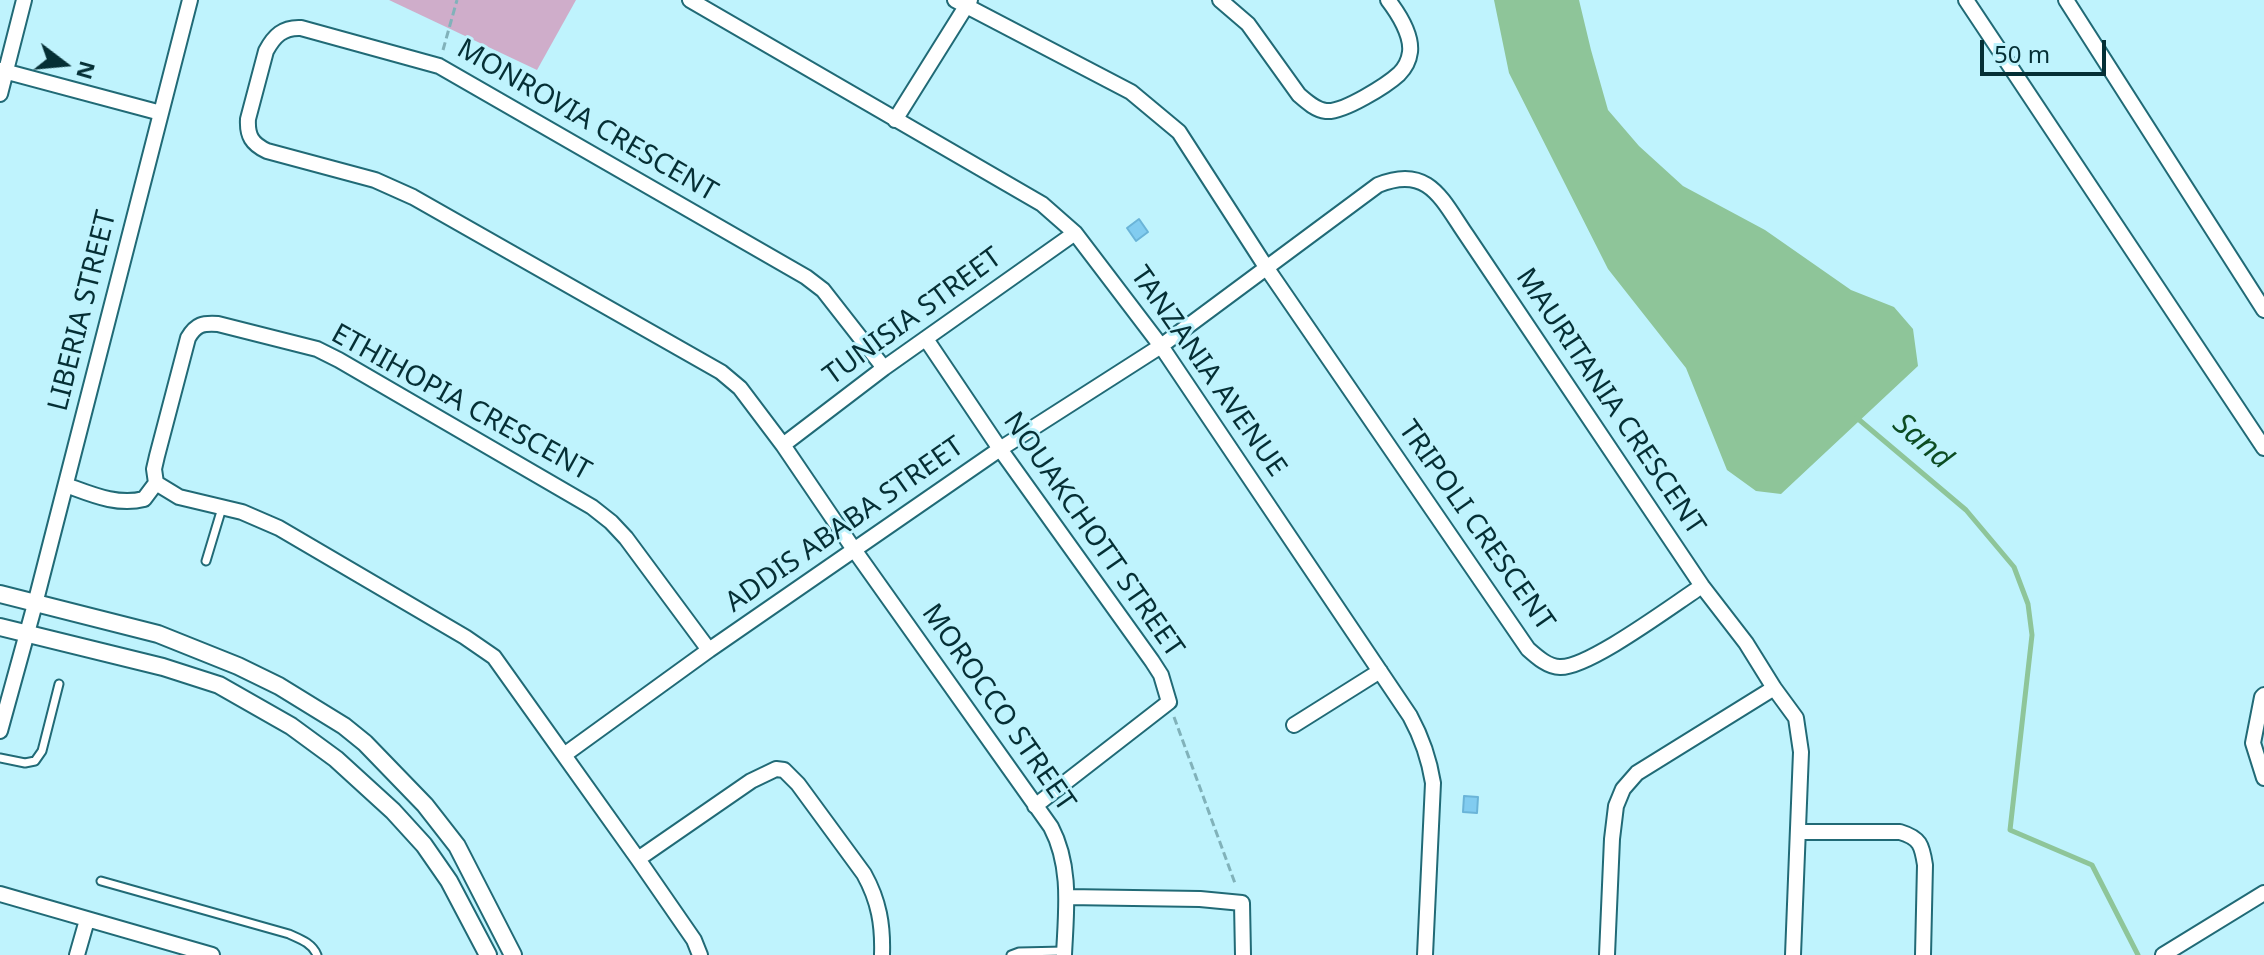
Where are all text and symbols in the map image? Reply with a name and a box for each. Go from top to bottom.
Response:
north arrow [24,24,104,104]
scale bar [1984,24,2110,74]
street label: MONROVIA CRESCENT [451,33,723,209]
text: 50 m [1994,37,2050,70]
text: N [70,58,104,83]
street label: LIBERIA STREET [42,207,124,415]
street label: TUNISIA STREET [817,241,1009,393]
street label: TANZANIA AVENUE [1123,260,1293,484]
street label: MAURITANIA CRESCENT [1508,262,1712,542]
street label: ETHIHOPIA CRESCENT [325,318,597,488]
street label: NOUAKCHOTT STREET [996,406,1190,664]
water label: Sand [1885,406,1959,478]
street label: TRIPOLI CRESCENT [1391,414,1561,638]
street label: ADDIS ABABA STREET [719,430,971,620]
street label: MOROCCO STREET [914,598,1082,818]

